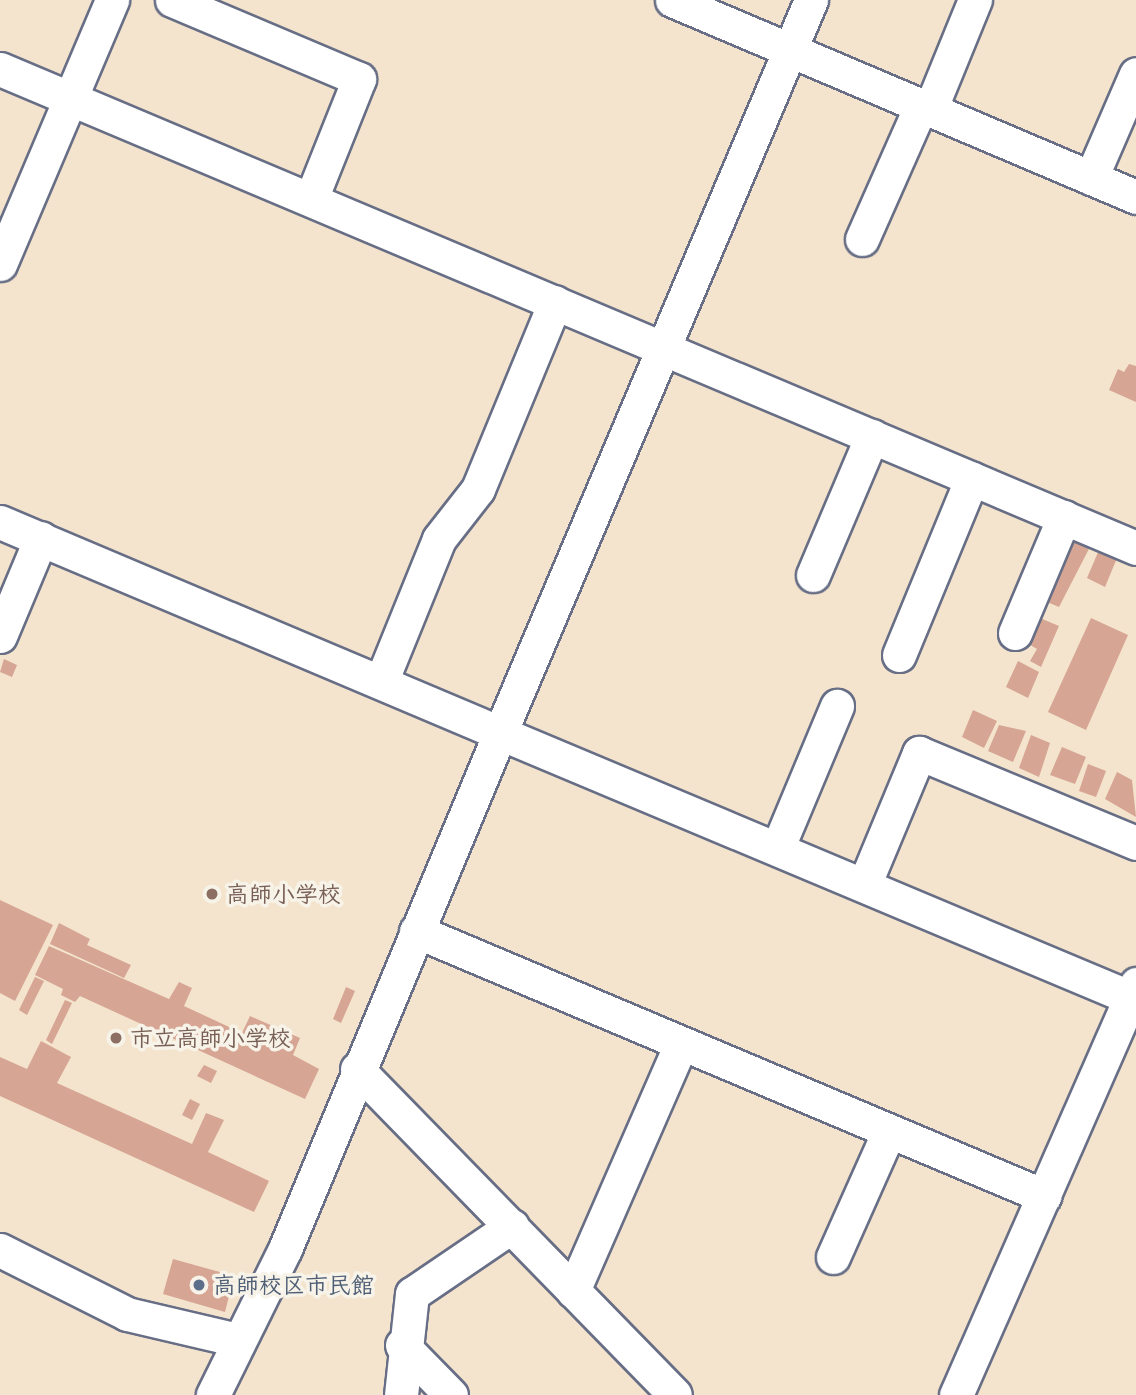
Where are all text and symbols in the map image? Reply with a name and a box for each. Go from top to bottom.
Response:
place label: 高師小学校 [226,880,341,908]
marker: 高師小学校 [204,886,220,902]
place label: 市立高師小学校 [130,1024,291,1052]
marker: 市立高師小学校 [108,1030,124,1046]
place label: 高師校区市民館 [213,1271,374,1299]
marker: 高師校区市民館 [191,1277,207,1293]

